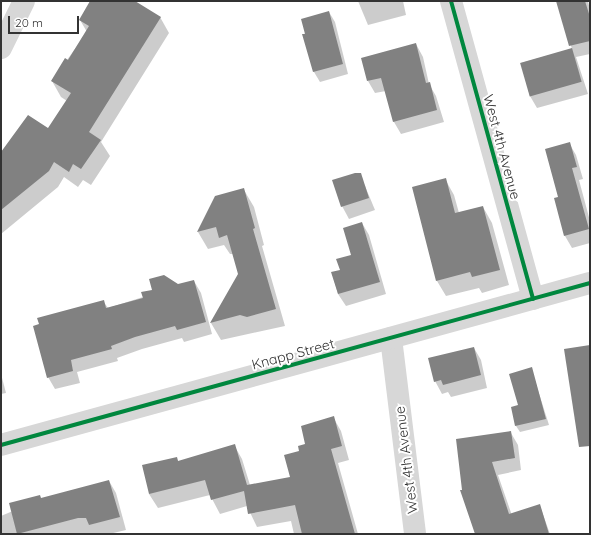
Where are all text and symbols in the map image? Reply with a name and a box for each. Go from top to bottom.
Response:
scale bar [10,8,81,34]
text: 20 m [15,15,43,30]
street label: West 4th Avenue [480,93,524,201]
street label: Knapp Street [250,335,336,373]
street label: West 4th Avenue [391,405,421,515]

